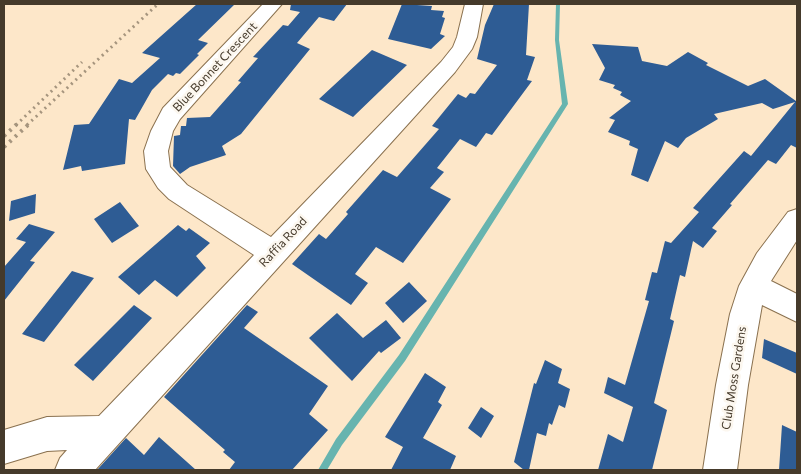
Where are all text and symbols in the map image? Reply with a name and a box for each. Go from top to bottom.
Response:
street label: Blue Bonnet Crescent [170,19,260,115]
street label: Raffia Road [256,214,310,270]
street label: Club Moss Gardens [719,325,749,431]

